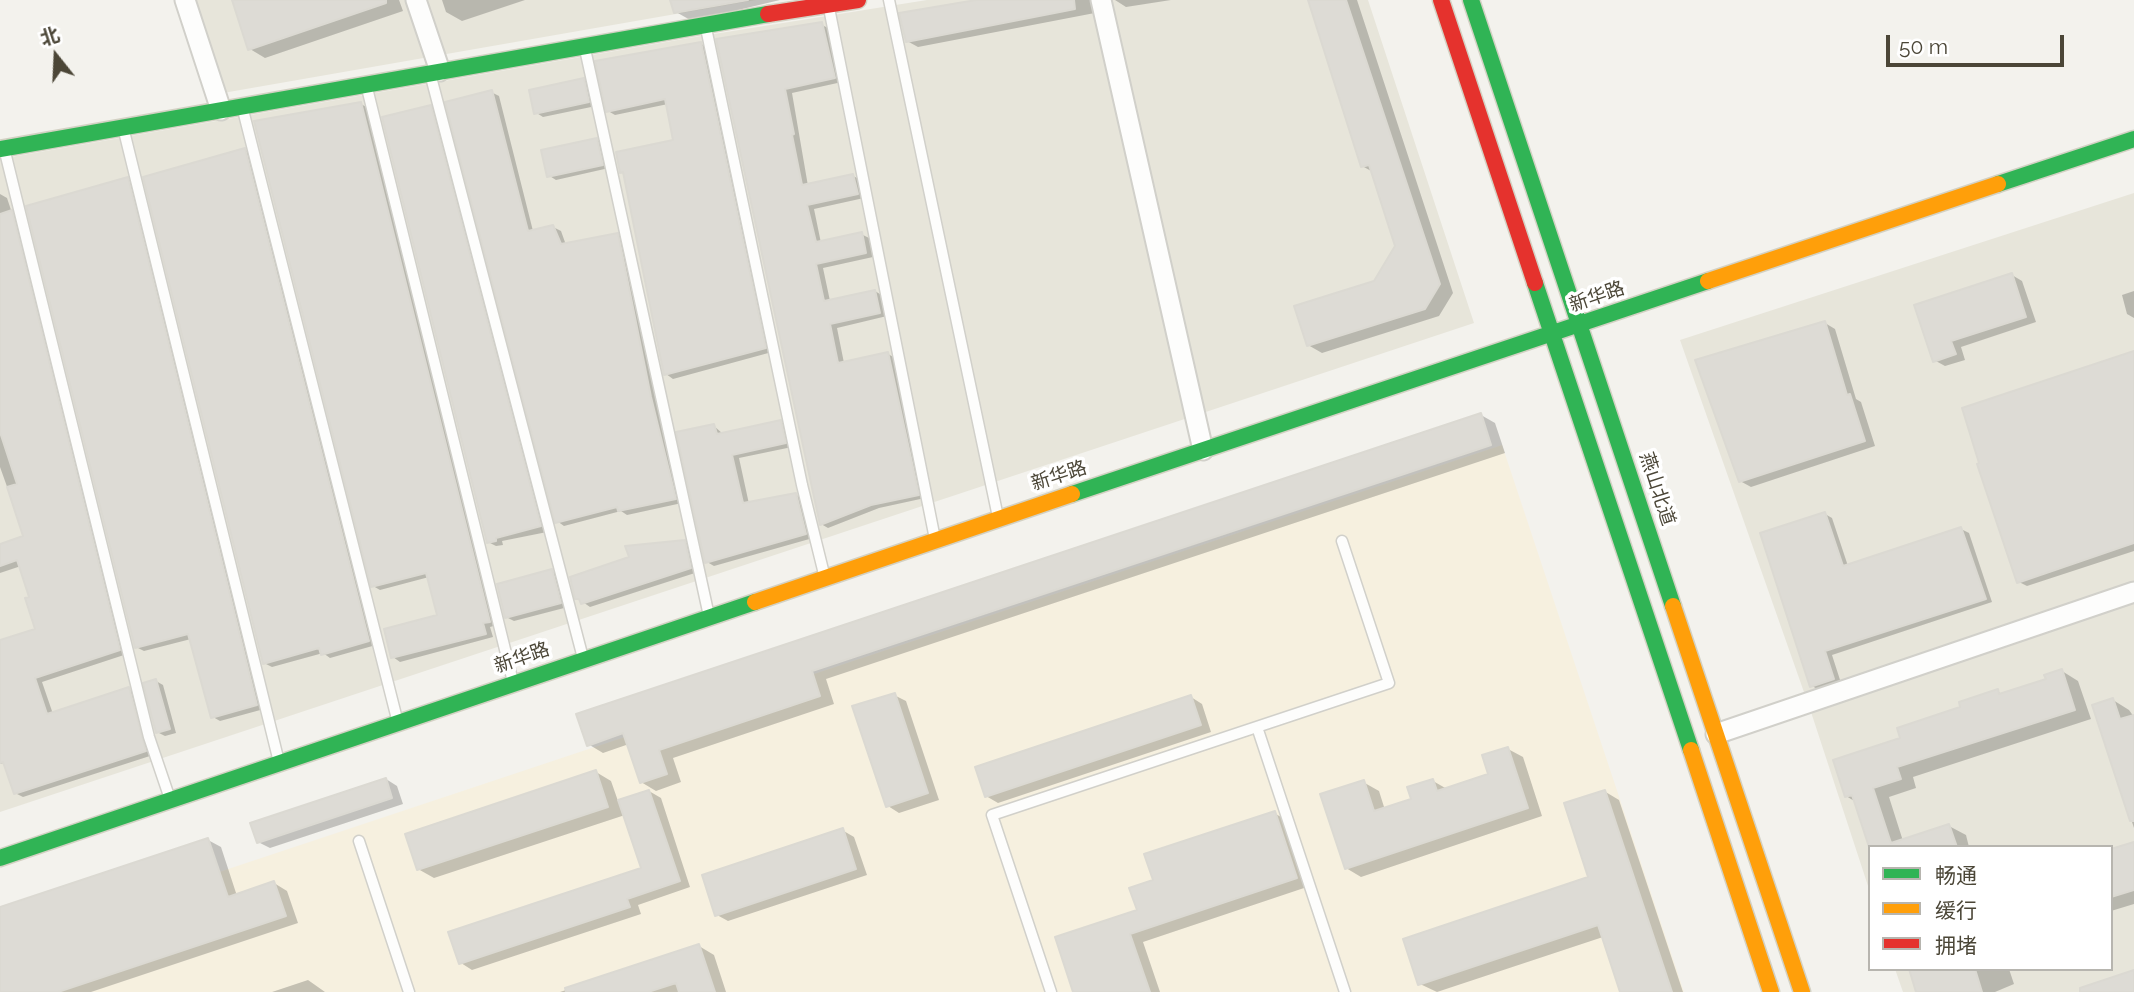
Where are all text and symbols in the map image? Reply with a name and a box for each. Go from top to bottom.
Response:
north arrow [21,21,91,91]
scale bar [1889,21,2068,65]
text: 北 [37,23,62,49]
text: 50 m [1899,34,1948,59]
street label: 新华路 [1566,277,1628,317]
street label: 燕山北道 [1634,449,1680,529]
street label: 新华路 [1028,456,1090,496]
street label: 新华路 [491,638,553,678]
legend [1868,845,2113,971]
text: 畅通 [1935,863,1977,888]
text: 缓行 [1935,898,1977,923]
text: 拥堵 [1935,933,1977,958]

